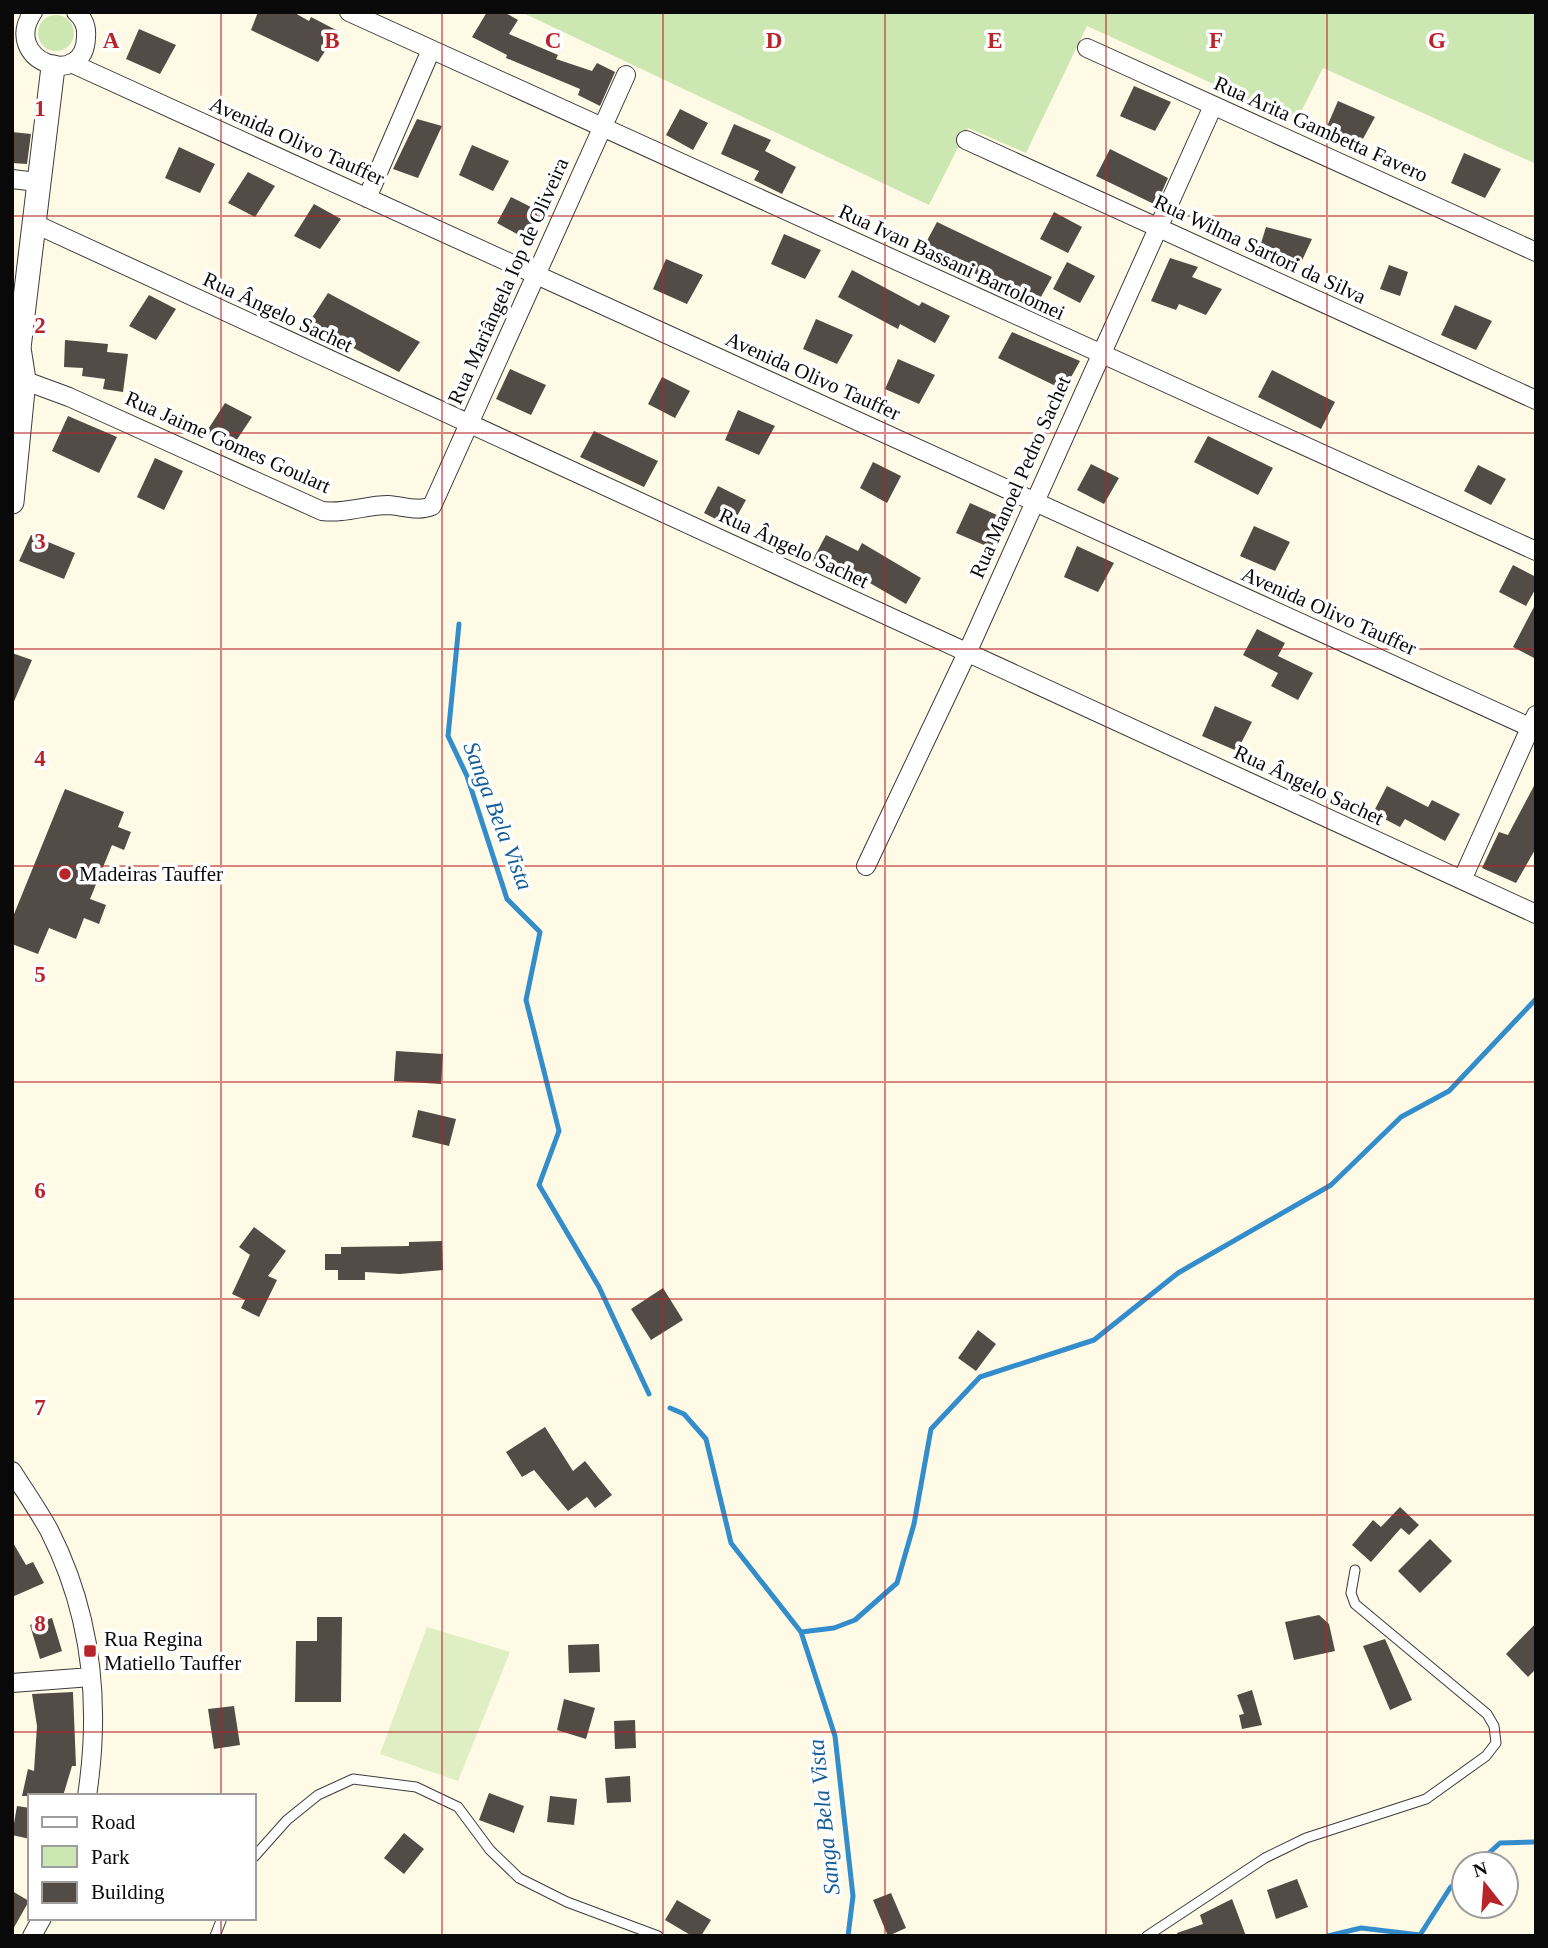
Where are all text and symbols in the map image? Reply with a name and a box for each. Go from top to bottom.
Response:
text: A [103,28,120,53]
text: B [324,28,340,53]
text: C [545,28,561,53]
text: D [766,28,782,53]
text: E [987,28,1003,53]
text: F [1209,28,1223,53]
text: G [1428,28,1446,53]
street label: Rua Arita Gambetta Favero [1210,71,1432,187]
street label: Avenida Olivo Tauffer [206,92,388,190]
text: 1 [34,96,46,121]
street label: Rua Mariângela Iop de Oliveira [443,154,574,408]
street label: Rua Wilma Sartori da Silva [1150,189,1370,309]
street label: Rua Ivan Bassani Bartolomei [835,199,1069,325]
street label: Rua Ângelo Sachet [199,267,357,357]
text: 2 [34,313,46,338]
street label: Avenida Olivo Tauffer [722,327,904,425]
street label: Rua Manoel Pedro Sachet [965,372,1076,582]
street label: Rua Jaime Gomes Goulart [122,386,335,498]
street label: Rua Ângelo Sachet [715,503,873,593]
text: 3 [34,529,46,554]
street label: Avenida Olivo Tauffer [1238,562,1420,660]
water label: Sanga Bela Vista [458,738,538,894]
street label: Rua Ângelo Sachet [1230,740,1388,830]
text: 4 [34,746,46,771]
place label: Madeiras Tauffer [79,862,223,886]
marker: Madeiras Tauffer [57,866,73,882]
text: 5 [34,962,46,987]
text: 6 [34,1178,46,1203]
text: 7 [34,1395,46,1420]
text: 8 [34,1611,46,1636]
place label: Rua Regina Matiello Tauffer [104,1627,241,1675]
marker: Rua Regina Matiello Tauffer [82,1643,98,1659]
water label: Sanga Bela Vista [803,1738,845,1896]
legend [28,1794,256,1920]
text: Road [91,1810,136,1834]
text: Park [91,1845,130,1869]
north arrow [1450,1850,1520,1920]
text: N [1471,1857,1490,1881]
text: Building [91,1880,165,1904]

